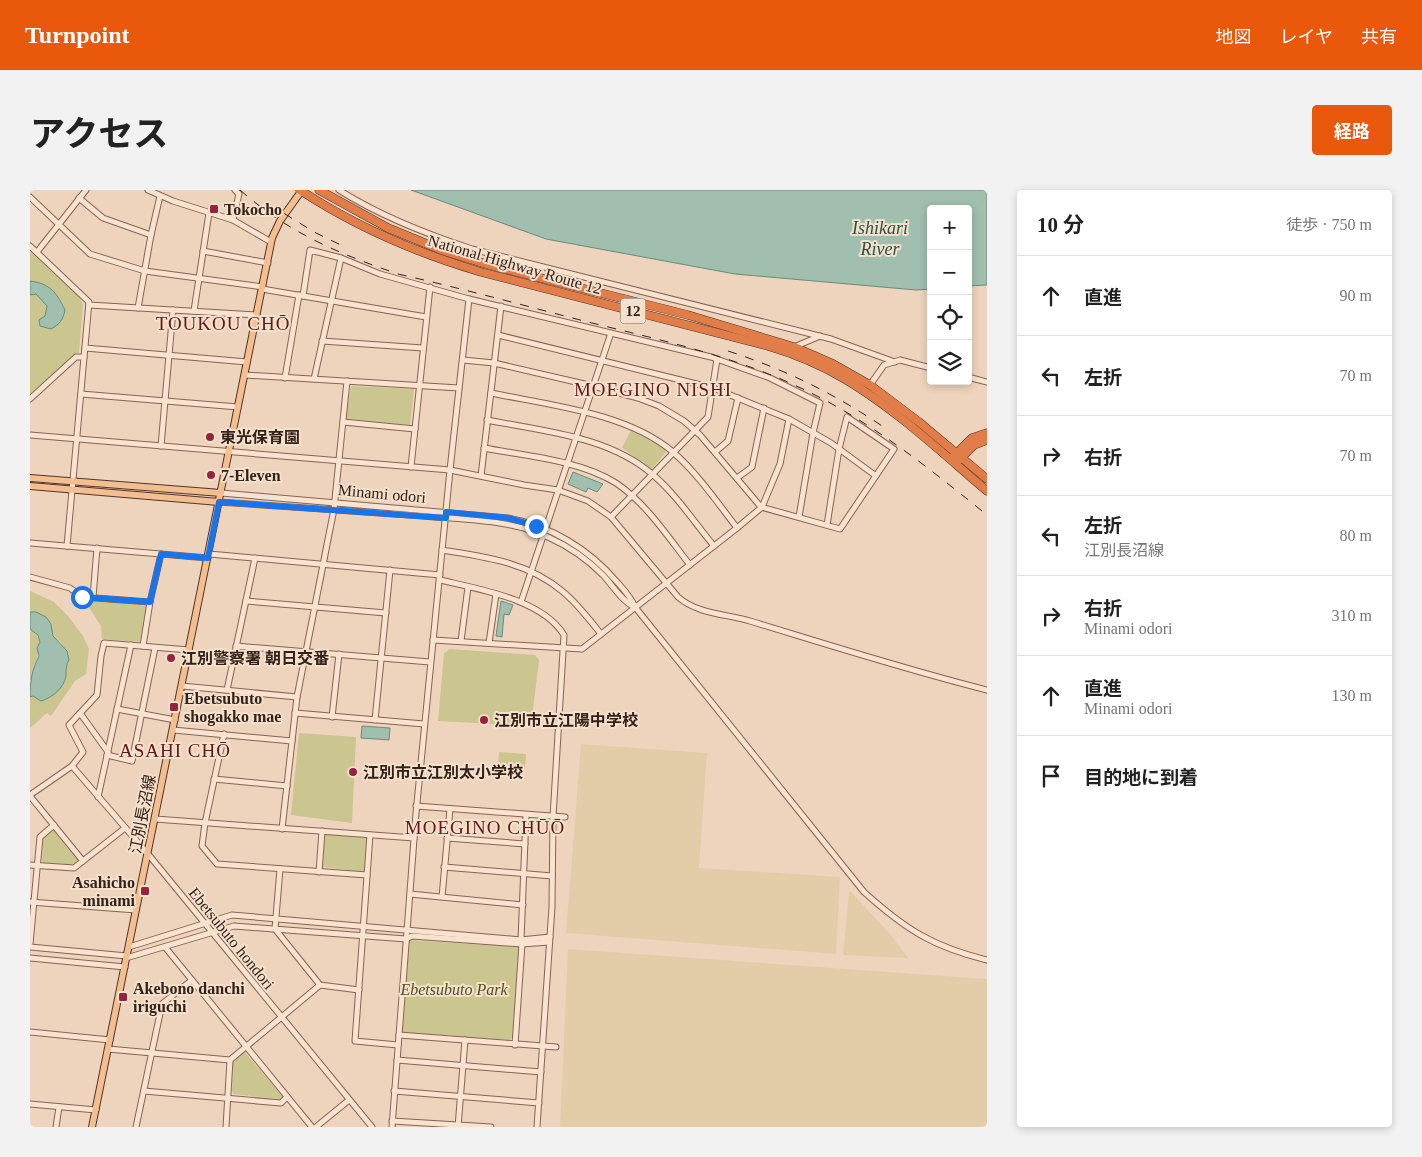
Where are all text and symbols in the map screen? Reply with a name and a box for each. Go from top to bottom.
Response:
text: Turnpoint [25,22,130,48]
text: 地図 [1216,27,1252,47]
text: レイヤ [1280,27,1333,47]
text: 共有 [1361,27,1397,47]
button: 経路 [1312,105,1392,155]
text: アクセス [30,115,168,154]
place label: Tokocho [224,201,282,218]
marker: Tokocho [208,203,220,215]
map controls [927,205,972,385]
button: + [927,205,972,250]
text: 10 分 [1037,213,1084,237]
text: 徒歩 · 750 m [1286,216,1372,233]
water label: Ishikari River [851,218,908,259]
street label: National Highway Route 12 [426,232,604,298]
button: − [927,250,972,295]
icon: ahead [1037,282,1065,310]
text: 直進 [1084,287,1122,308]
text: 90 m [1340,287,1372,304]
button: locate [927,295,972,340]
road number: 12 [620,298,646,324]
district label: TOUKOU CHŌ [156,313,290,334]
button: layers [927,340,972,385]
icon: left [1037,362,1065,390]
text: 左折 [1084,367,1122,388]
text: 70 m [1340,367,1372,384]
district label: MOEGINO NISHI [574,379,732,400]
place label: 東光保育園 [220,429,300,446]
marker: 東光保育園 [204,431,216,443]
icon: right [1037,442,1065,470]
text: 右折 [1084,447,1122,468]
text: 70 m [1340,447,1372,464]
place label: 7-Eleven [221,467,281,484]
marker: 7-Eleven [205,469,217,481]
street label: Minami odori [337,481,427,506]
route end [525,515,548,538]
text: 左折 [1084,515,1122,536]
icon: left [1037,522,1065,550]
text: 80 m [1340,527,1372,544]
text: 江別長沼線 [1084,542,1164,559]
route start [71,586,94,609]
text: 右折 [1084,598,1122,619]
icon: right [1037,602,1065,630]
text: 310 m [1332,607,1372,624]
text: Minami odori [1084,620,1172,637]
place label: 江別警察署 朝日交番 [181,650,329,667]
marker: 江別警察署 朝日交番 [165,652,177,664]
text: 直進 [1084,678,1122,699]
icon: ahead [1037,682,1065,710]
text: 130 m [1332,687,1372,704]
place label: Ebetsubuto shogakko mae [184,690,281,726]
text: Minami odori [1084,700,1172,717]
marker: Ebetsubuto shogakko mae [168,701,180,713]
place label: 江別市立江陽中学校 [494,712,638,729]
marker: 江別市立江陽中学校 [478,714,490,726]
district label: ASAHI CHŌ [119,740,231,761]
icon: arrive [1037,762,1065,790]
place label: 江別市立江別太小学校 [363,764,523,781]
marker: 江別市立江別太小学校 [347,766,359,778]
text: 目的地に到着 [1084,767,1198,788]
street label: 江別長沼線 [127,773,158,855]
district label: MOEGINO CHŪŌ [405,817,565,838]
place label: Asahicho minami [72,874,136,909]
street label: Ebetsubuto hondori [185,884,278,993]
marker: Asahicho minami [139,885,151,897]
place label: Akebono danchi iriguchi [133,980,245,1016]
park label: Ebetsubuto Park [399,981,508,998]
marker: Akebono danchi iriguchi [117,991,129,1003]

